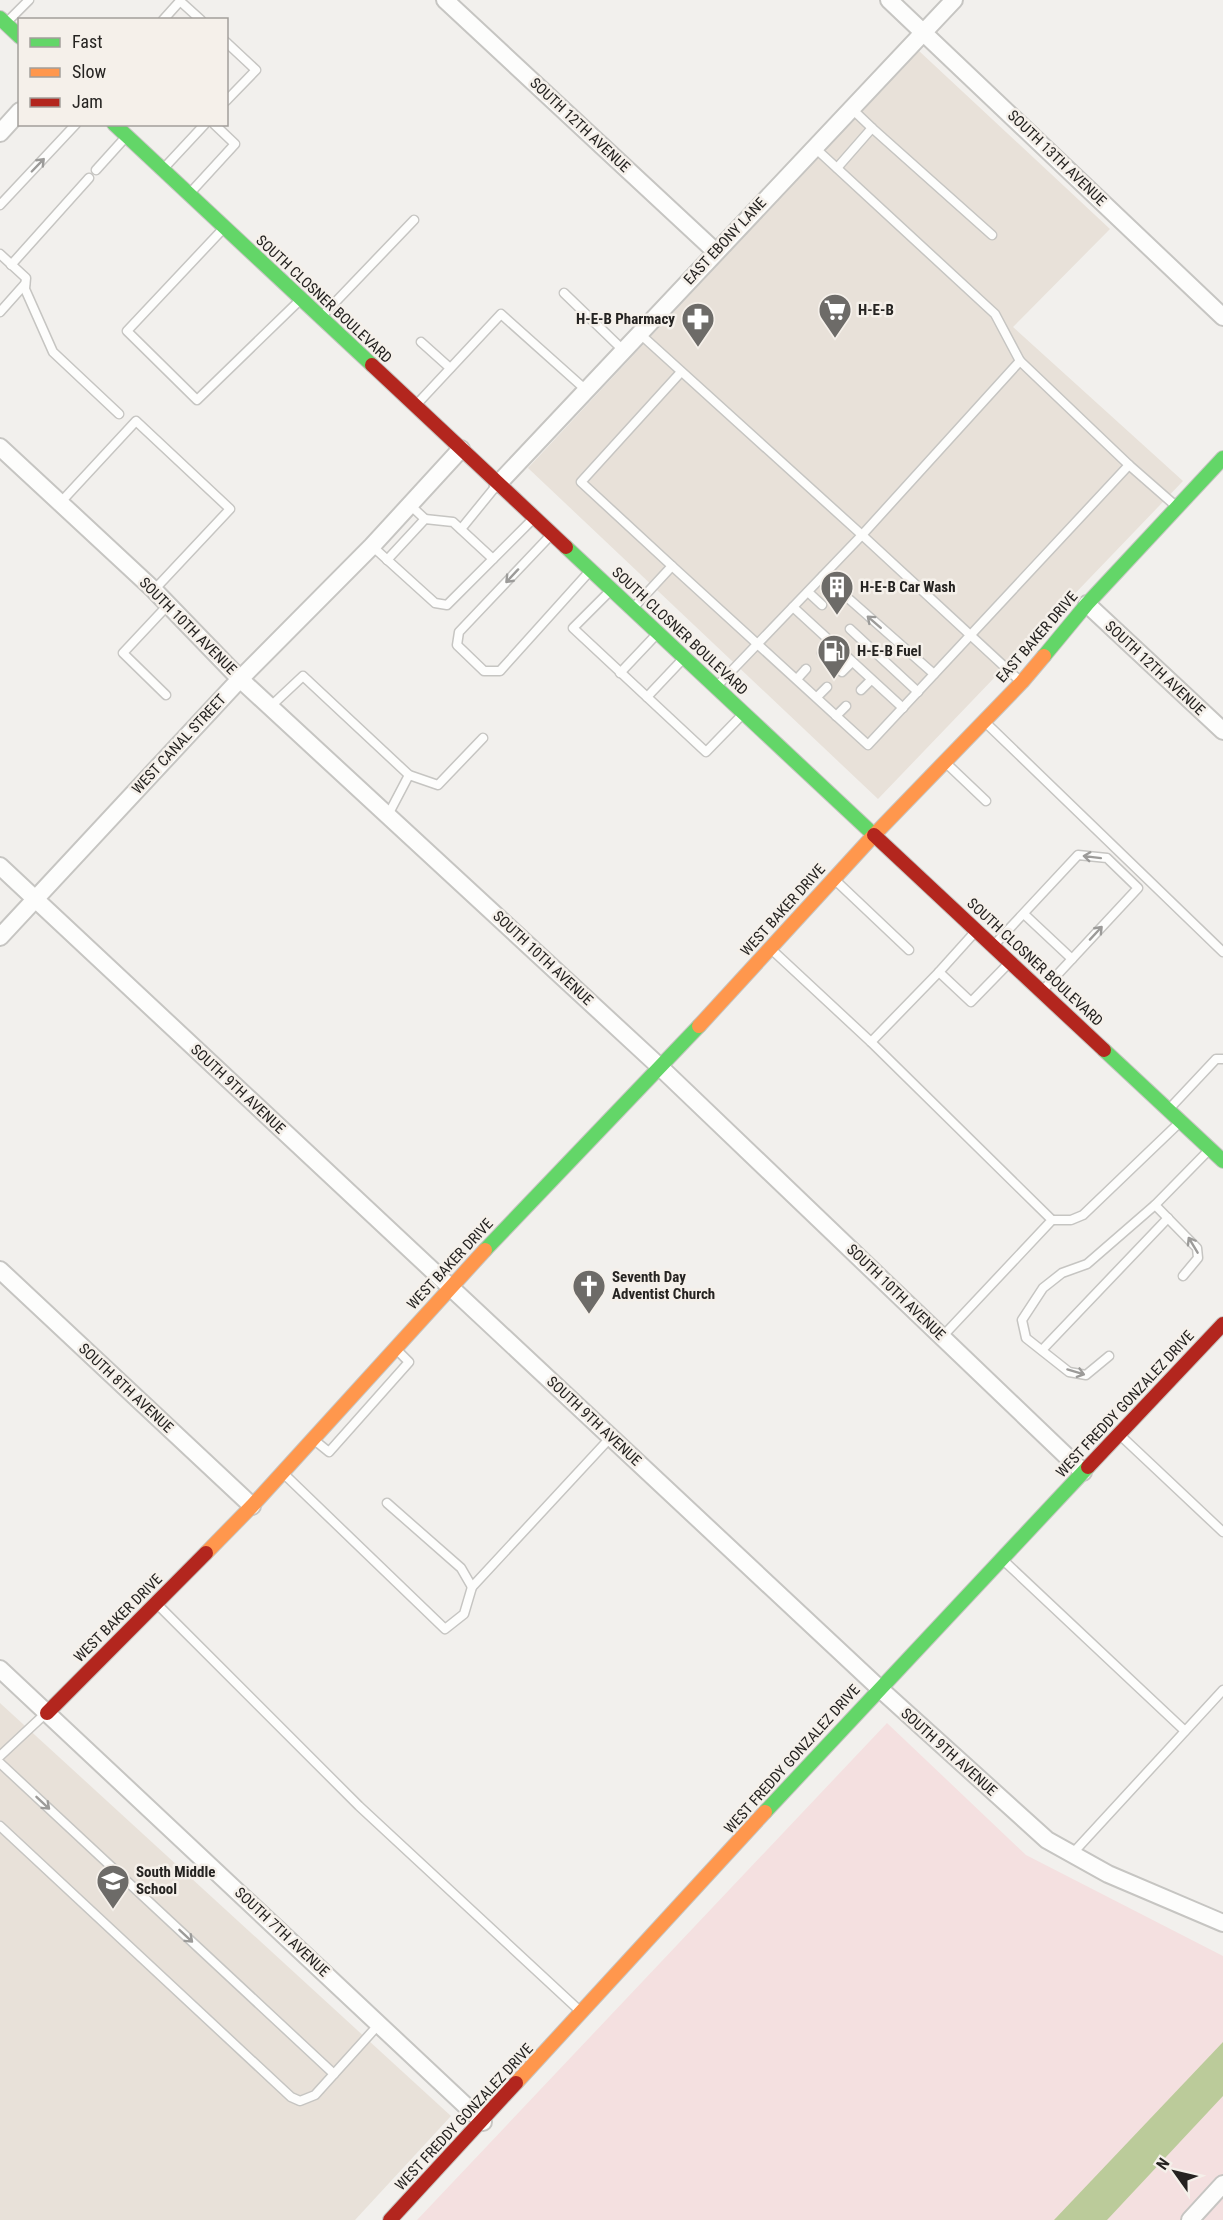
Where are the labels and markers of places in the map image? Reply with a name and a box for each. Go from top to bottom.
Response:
supermarket icon: H-E-B [817,292,853,339]
pharmacy icon: H-E-B Pharmacy [680,301,716,348]
place label: H-E-B [858,301,894,319]
place label: H-E-B Pharmacy [576,310,675,328]
building icon: H-E-B Car Wash [819,569,855,616]
place label: H-E-B Car Wash [860,578,956,596]
fuel station icon: H-E-B Fuel [816,633,852,680]
place label: H-E-B Fuel [857,642,922,660]
church icon: Seventh Day Adventist Church [571,1268,607,1315]
place label: Seventh Day Adventist Church [612,1268,715,1303]
school or university icon: South Middle School [95,1863,131,1910]
place label: South Middle School [136,1863,215,1898]

